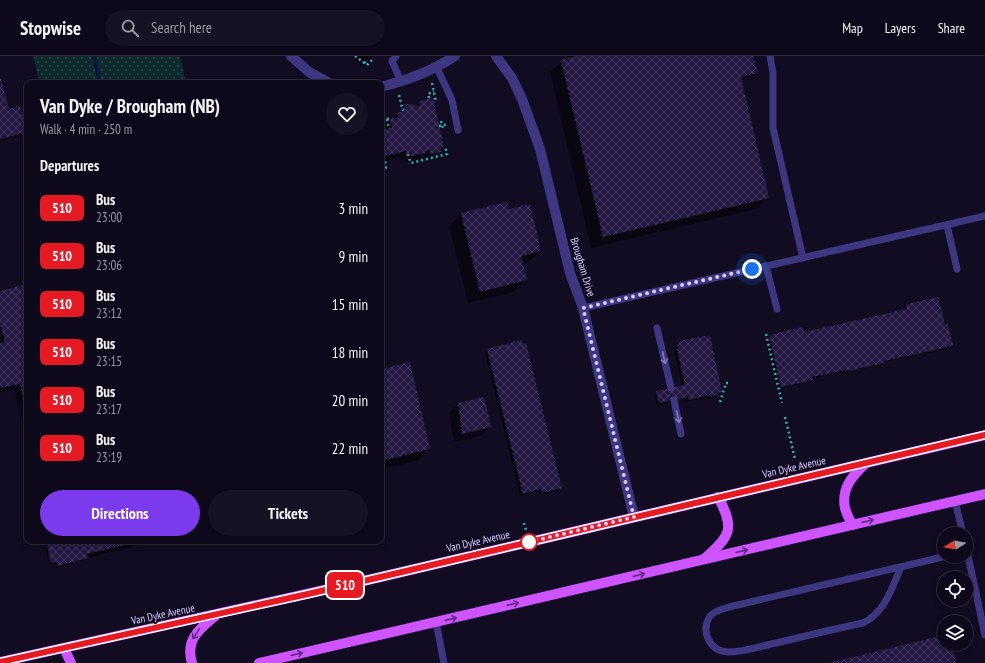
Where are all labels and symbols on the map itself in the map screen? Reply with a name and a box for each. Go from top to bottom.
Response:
street label: Brougham Drive [567,236,599,299]
your location [742,259,762,279]
one-way arrow [660,351,668,364]
one-way arrow [674,410,682,423]
street label: Van Dyke Avenue [760,453,827,481]
one-way arrow [862,517,875,525]
street label: Van Dyke Avenue [444,527,511,555]
north arrow [937,527,973,563]
unlabelled marker [520,533,538,551]
one-way arrow [735,546,748,554]
one-way arrow [632,570,645,578]
line badge: 510 [322,572,368,598]
street label: Van Dyke Avenue [129,600,196,628]
one-way arrow [506,600,519,608]
one-way arrow [444,614,457,622]
one-way arrow [192,629,201,640]
one-way arrow [290,650,303,658]

